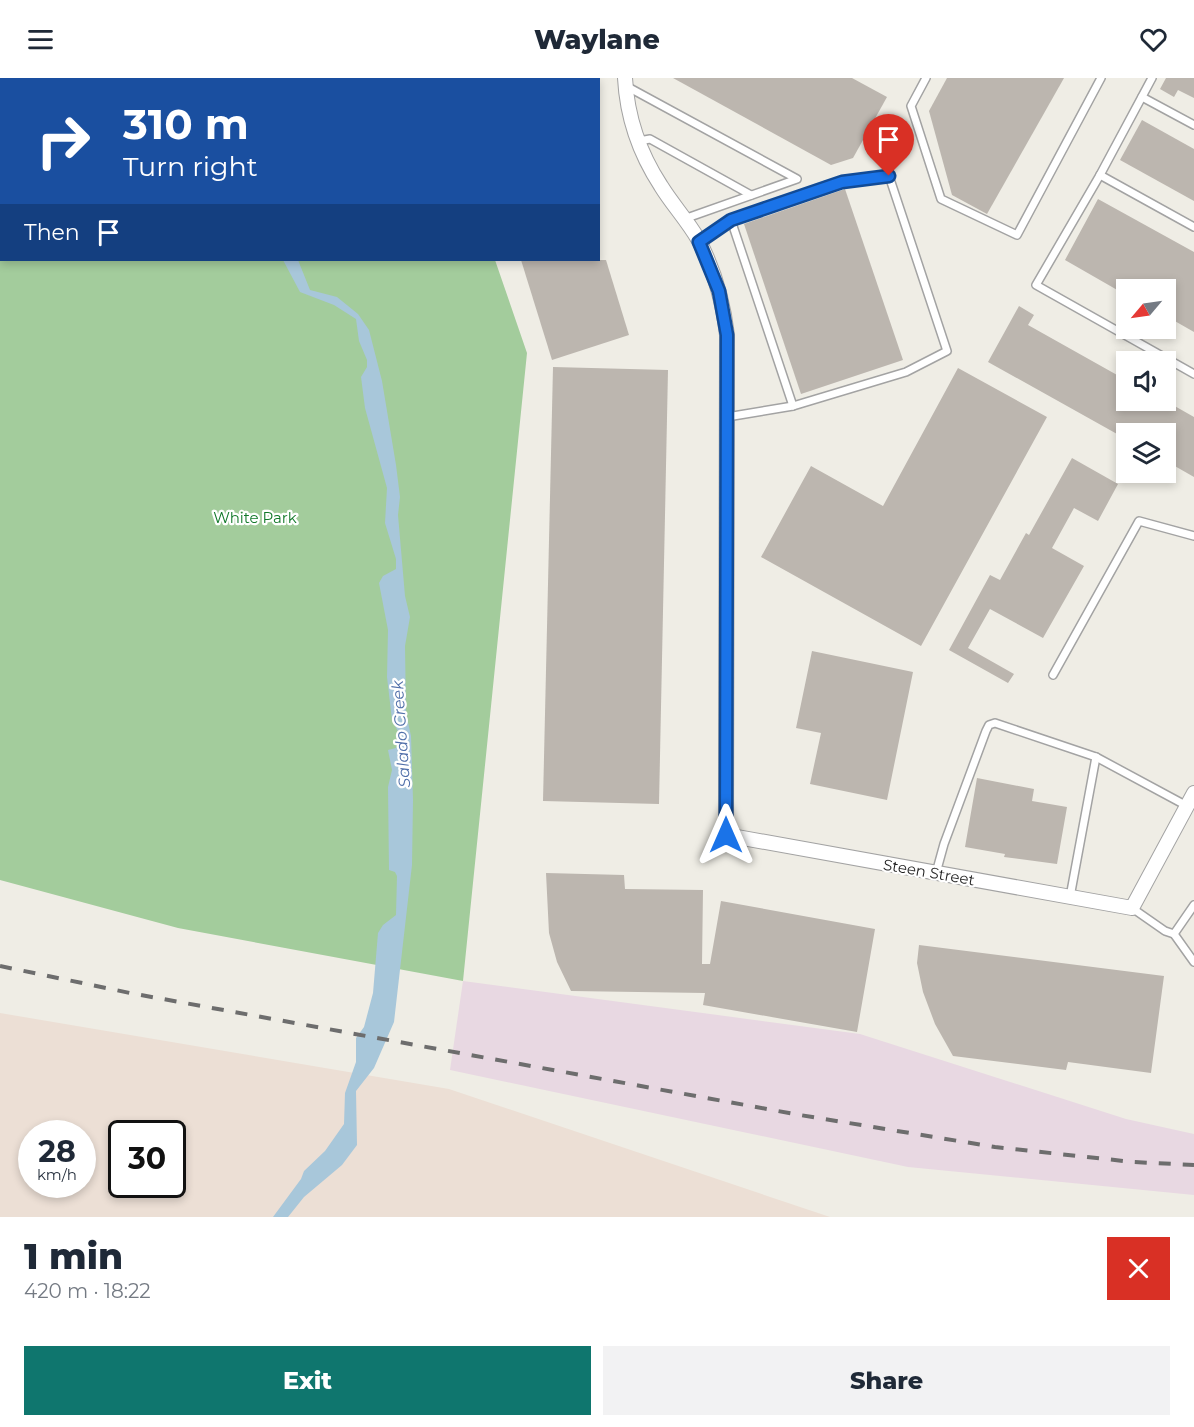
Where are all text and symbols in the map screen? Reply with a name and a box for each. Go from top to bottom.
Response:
icon: menu [24,23,57,56]
text: Waylane [534,23,660,56]
icon: heart [1137,23,1170,56]
text: 310 m [123,98,249,150]
icon: right [24,102,102,180]
pin [863,114,914,176]
icon: arrive [872,123,905,156]
text: Turn right [123,150,258,183]
icon: arrive [92,216,125,249]
text: Then [24,219,80,246]
north arrow [1116,279,1176,339]
map controls [1116,279,1176,483]
button: sound [1116,351,1176,411]
button: layers [1116,423,1176,483]
park label: White Park [213,508,297,527]
water label: Salado Creek [388,678,414,788]
position arrow [694,803,758,867]
street label: Steen Street [882,855,976,889]
speed limit sign: 30 [108,1120,186,1198]
text: 28 [38,1133,76,1170]
text: km/h [37,1165,77,1184]
text: 1 min [24,1234,123,1278]
button: close [1107,1237,1170,1300]
text: 420 m · 18:22 [24,1279,151,1303]
button: Exit [24,1346,591,1415]
button: Share [603,1346,1170,1415]

